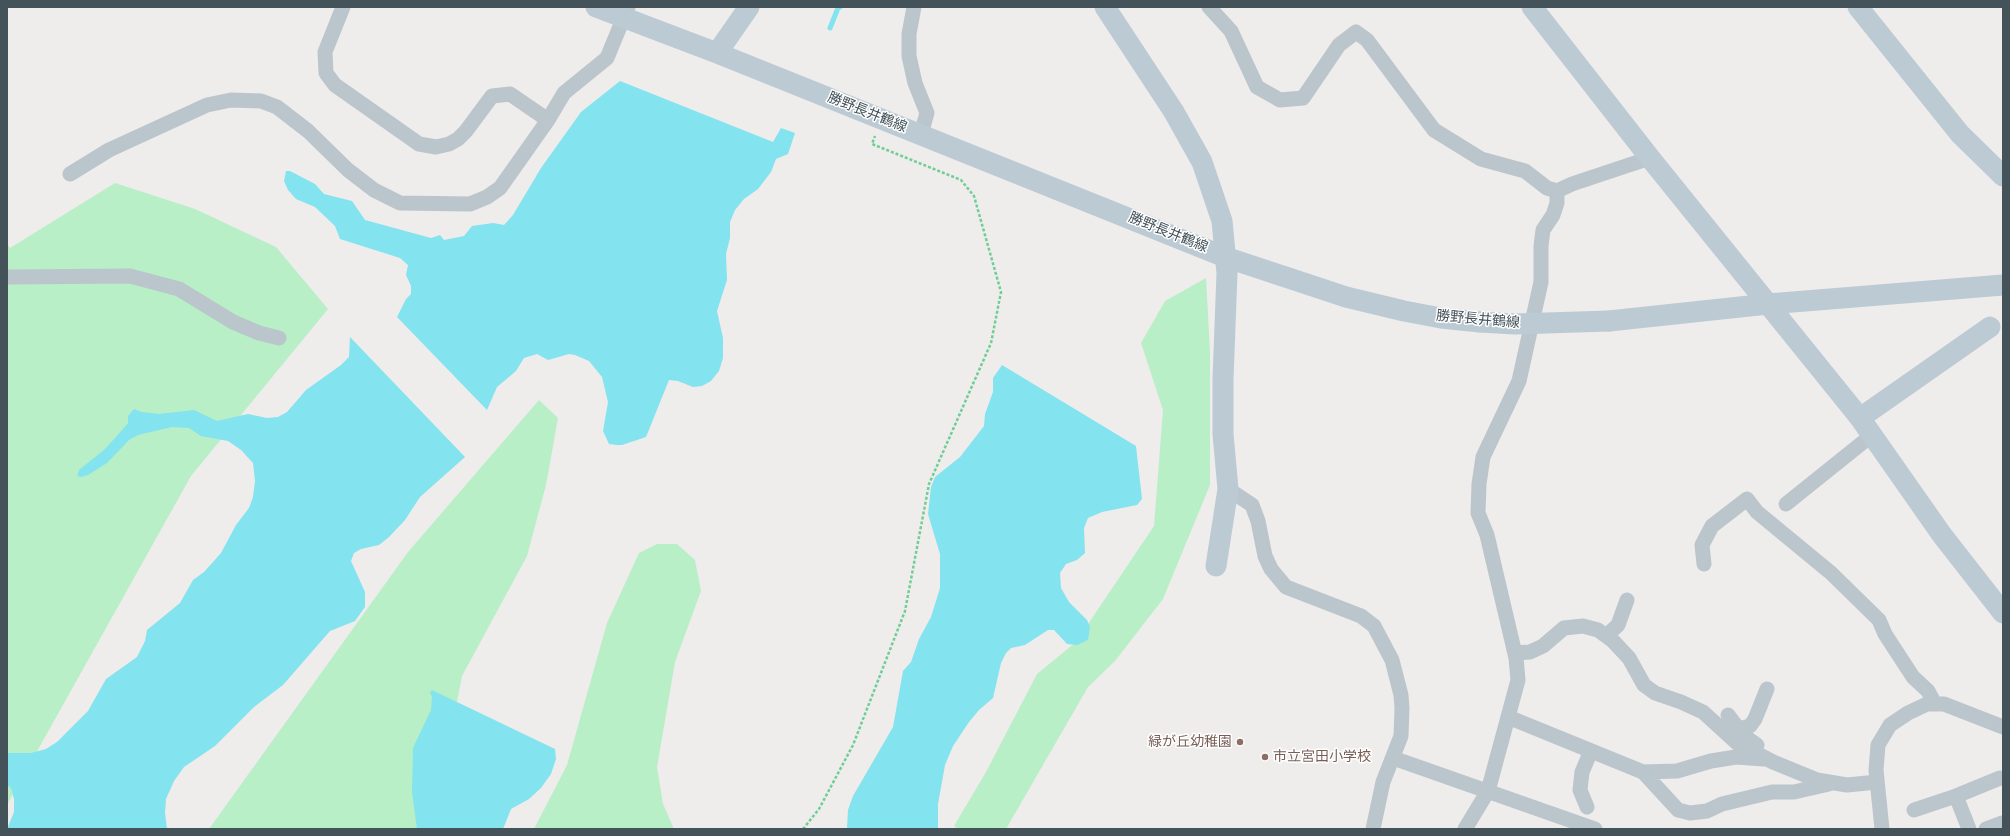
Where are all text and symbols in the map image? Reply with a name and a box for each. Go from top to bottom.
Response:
street label: 勝野長井鶴線 [825,89,909,137]
street label: 勝野長井鶴線 [1126,209,1210,257]
street label: 勝野長井鶴線 [1435,308,1521,332]
place label: 緑が丘幼稚園 [1148,734,1232,750]
marker: 緑が丘幼稚園 [1235,737,1245,747]
place label: 市立宮田小学校 [1273,749,1371,765]
marker: 市立宮田小学校 [1260,752,1270,762]

